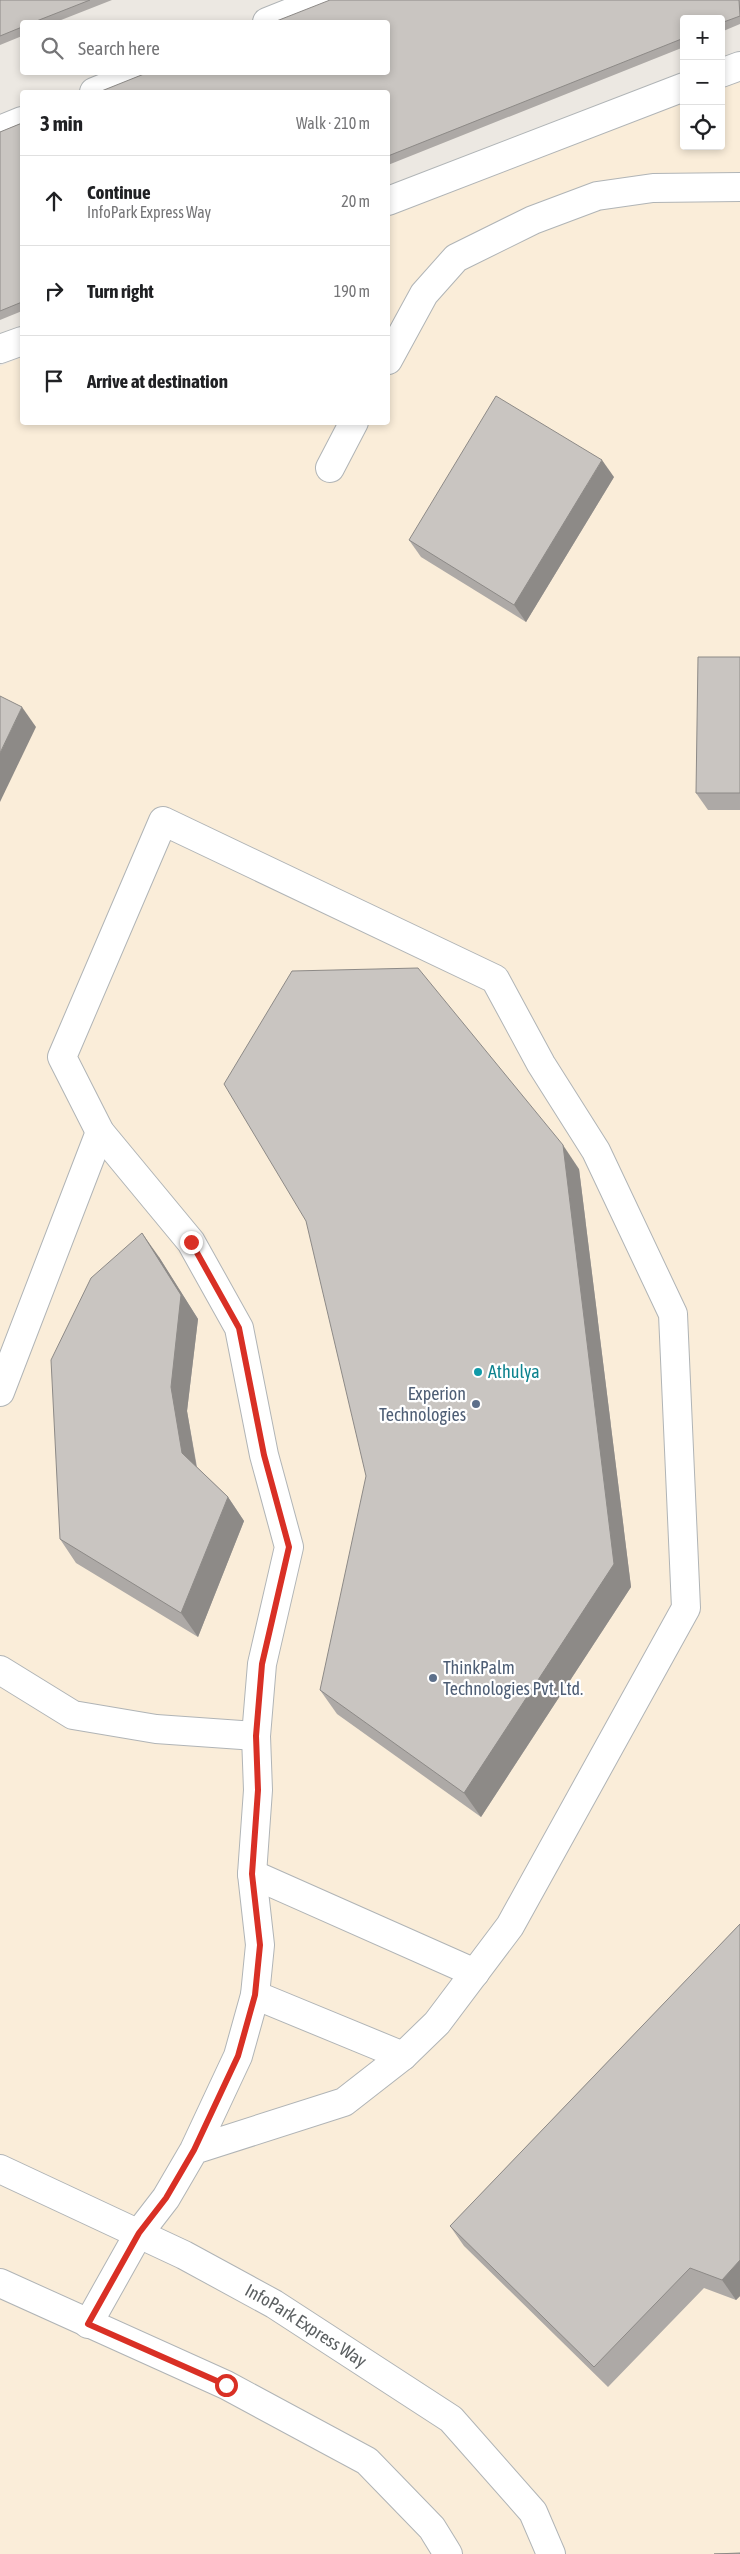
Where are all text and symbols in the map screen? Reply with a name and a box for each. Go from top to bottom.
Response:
map controls [680,15,725,150]
button: + [680,15,725,60]
search box [20,20,390,75]
icon: search [38,34,66,62]
text: Search here [78,37,160,59]
button: − [680,60,725,105]
button: locate [680,105,725,150]
text: 3 min [40,111,83,135]
text: Walk · 210 m [296,114,370,132]
text: Continue [87,181,151,203]
icon: ahead [40,187,68,215]
text: 20 m [341,192,370,210]
text: InfoPark Express Way [87,203,211,221]
icon: right [40,277,68,305]
text: Turn right [87,280,154,302]
text: 190 m [334,282,370,300]
icon: arrive [40,367,68,395]
text: Arrive at destination [87,370,228,392]
route end [180,1231,203,1254]
place label: Athulya [488,1361,540,1382]
marker: Athulya [472,1366,484,1378]
place label: Experion Technologies [379,1383,466,1425]
marker: Experion Technologies [470,1398,482,1410]
place label: ThinkPalm Technologies Pvt. Ltd. [443,1657,583,1699]
marker: ThinkPalm Technologies Pvt. Ltd. [427,1672,439,1684]
street label: InfoPark Express Way [242,2279,371,2371]
route start [215,2374,238,2397]

